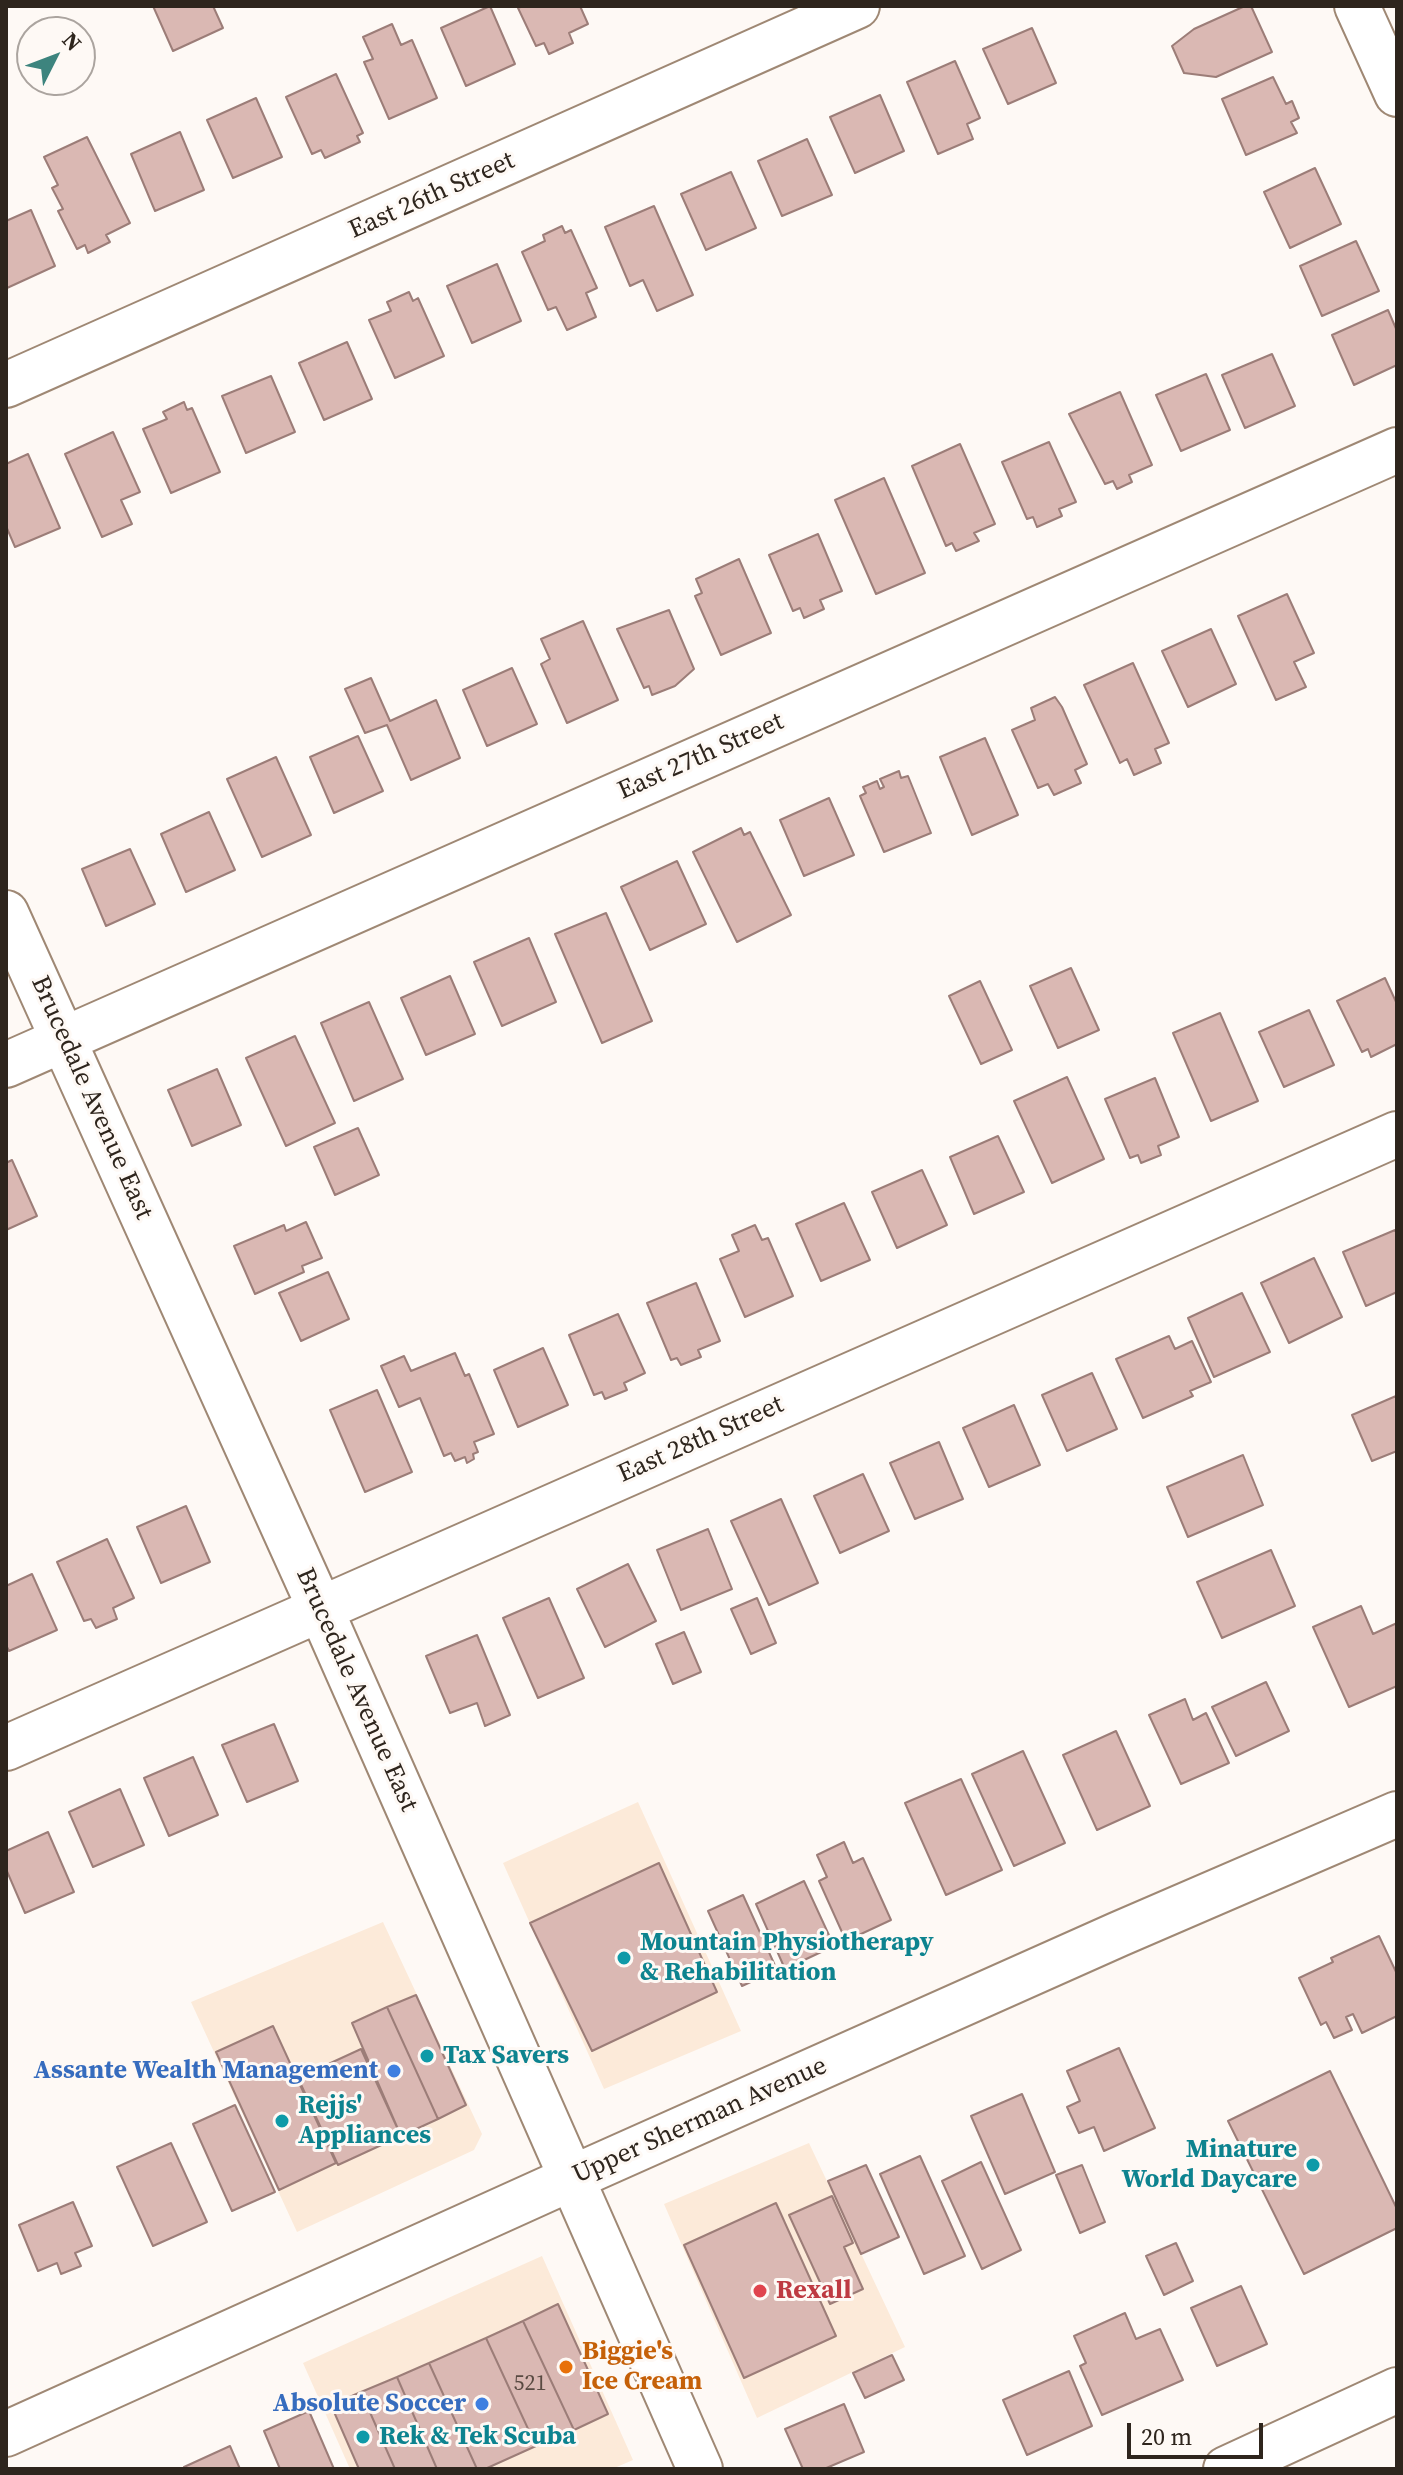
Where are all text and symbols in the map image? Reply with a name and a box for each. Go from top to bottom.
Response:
north arrow [16,16,96,96]
text: N [56,25,89,57]
street label: East 26th Street [344,146,520,246]
street label: East 27th Street [613,707,789,807]
street label: Brucedale Avenue East [23,972,159,1224]
street label: East 28th Street [613,1390,789,1490]
street label: Brucedale Avenue East [288,1564,424,1816]
place label: Mountain Physiotherapy & Rehabilitation [640,1927,934,1988]
marker: Mountain Physiotherapy & Rehabilitation [615,1949,633,1967]
place label: Tax Savers [443,2040,569,2072]
marker: Tax Savers [418,2047,436,2065]
street label: Upper Sherman Avenue [568,2051,832,2191]
place label: Assante Wealth Management [34,2055,378,2087]
marker: Assante Wealth Management [385,2062,403,2080]
place label: Rejjs' Appliances [298,2090,431,2152]
marker: Rejjs' Appliances [273,2112,291,2130]
place label: Minature World Daycare [1122,2134,1297,2196]
marker: Minature World Daycare [1304,2156,1322,2174]
place label: Rexall [776,2275,852,2307]
marker: Rexall [751,2282,769,2300]
place label: Biggie's Ice Cream [582,2336,702,2398]
marker: Biggie's Ice Cream [557,2358,575,2376]
house number: 521 [514,2371,546,2397]
place label: Absolute Soccer [273,2388,466,2420]
marker: Absolute Soccer [473,2395,491,2413]
scale bar [1131,2407,1267,2457]
text: 20 m [1141,2420,1192,2453]
place label: Rek & Tek Scuba [379,2421,576,2453]
marker: Rek & Tek Scuba [354,2428,372,2446]

